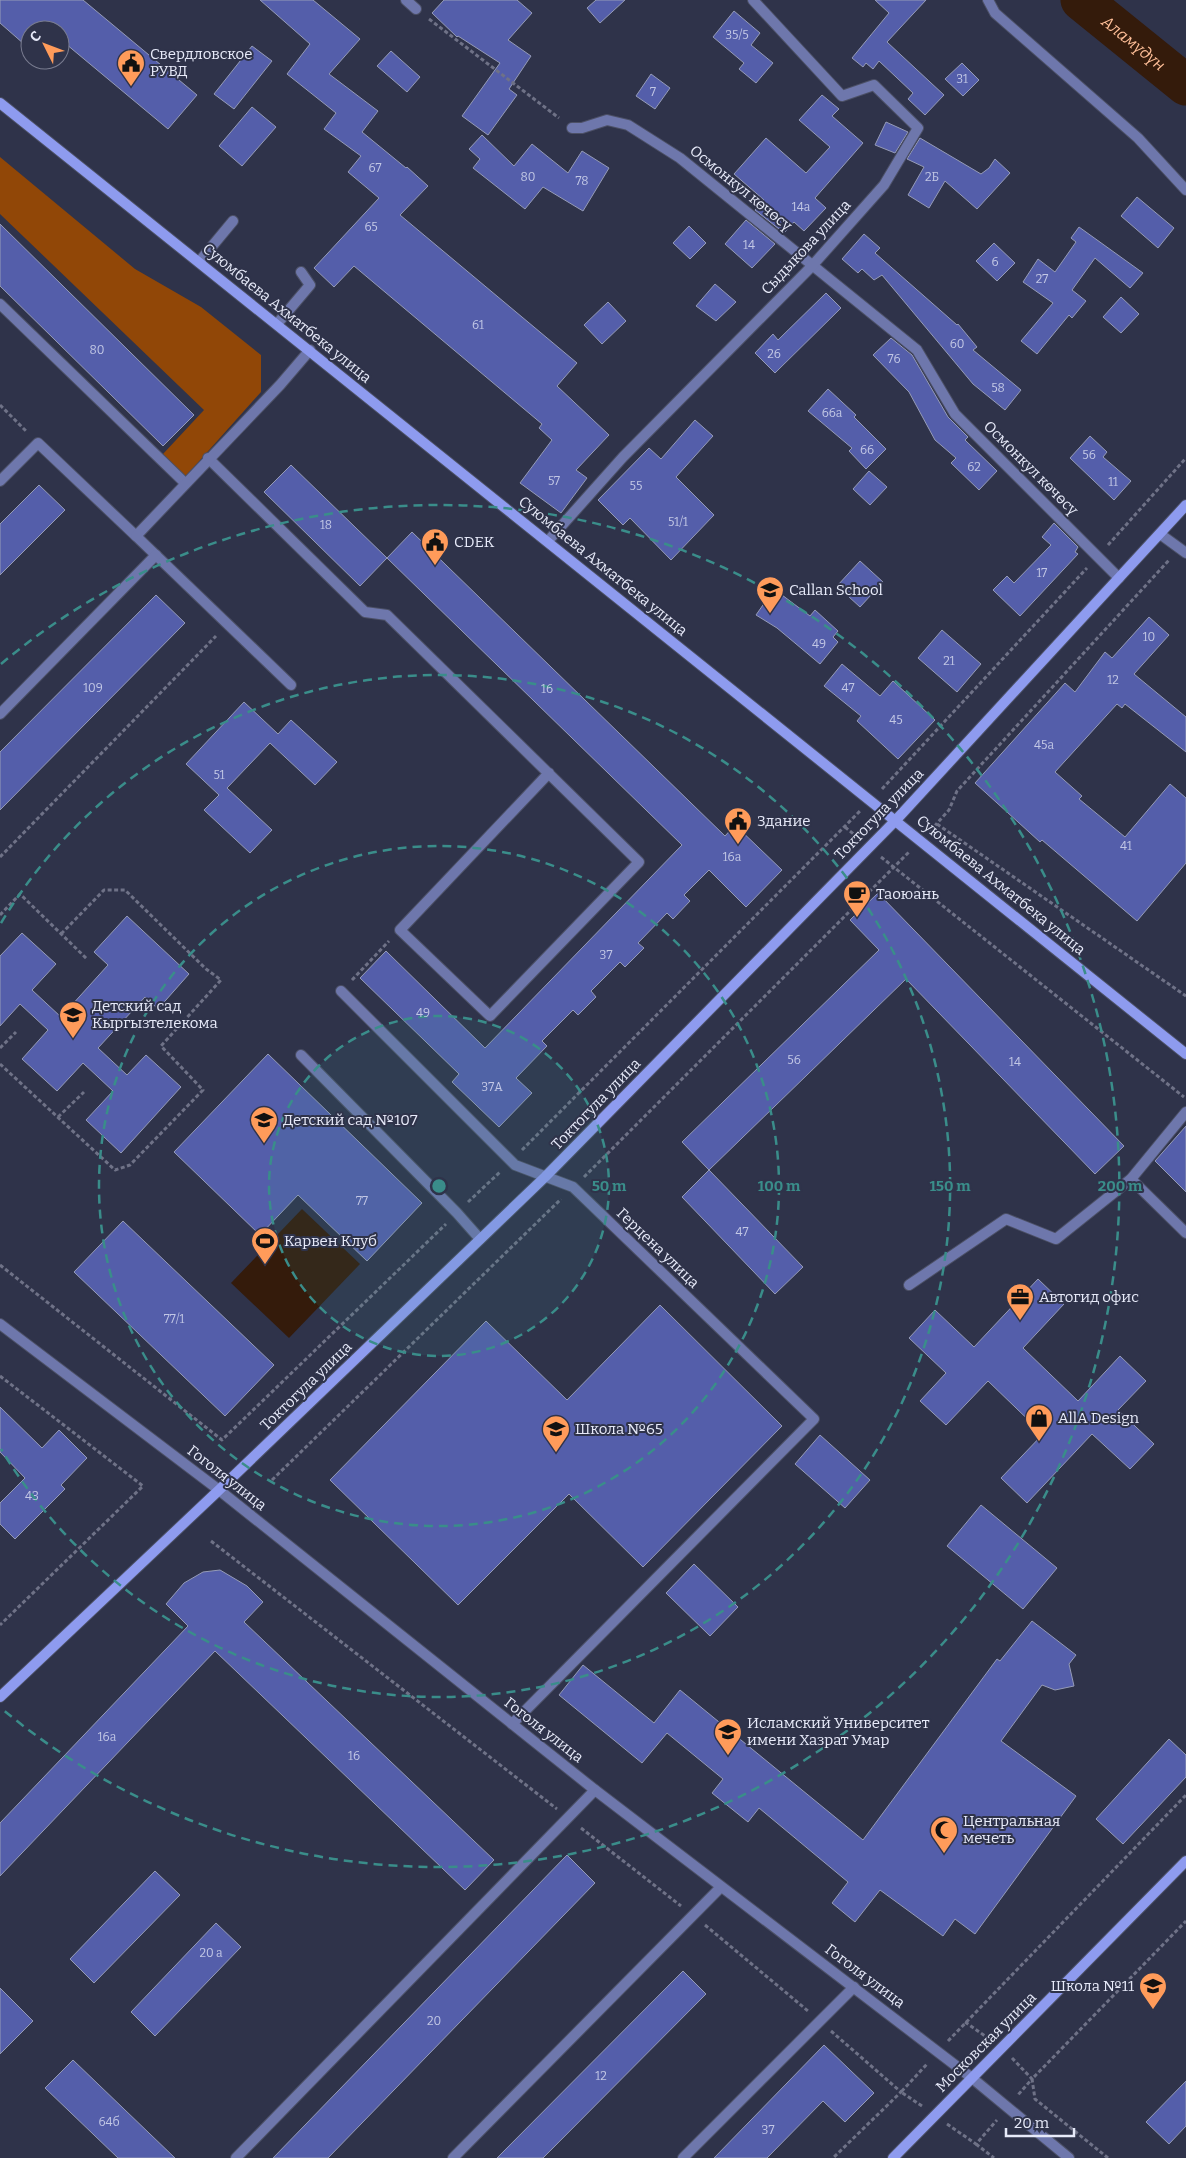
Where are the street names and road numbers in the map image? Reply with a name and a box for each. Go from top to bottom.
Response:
street label: Осмонкул көчөсү [686,141,796,235]
street label: Сыдыкова улица [757,196,855,298]
street label: Суюмбаева Ахматбека улица [199,239,375,387]
street label: Осмонкул көчөсү [980,417,1083,520]
street label: Суюмбаева Ахматбека улица [515,492,691,640]
street label: Токтогула улица [831,765,927,863]
street label: Суюмбаева Ахматбека улица [913,811,1089,959]
street label: Токтогула улица [548,1055,644,1153]
street label: Герцена улица [613,1204,703,1292]
street label: Токтогула улица [257,1338,355,1434]
street label: Гоголя улица [184,1442,270,1514]
street label: Гоголя улица [501,1694,587,1766]
street label: Гоголя улица [821,1940,909,2012]
street label: Московская улица [932,1988,1040,2096]

